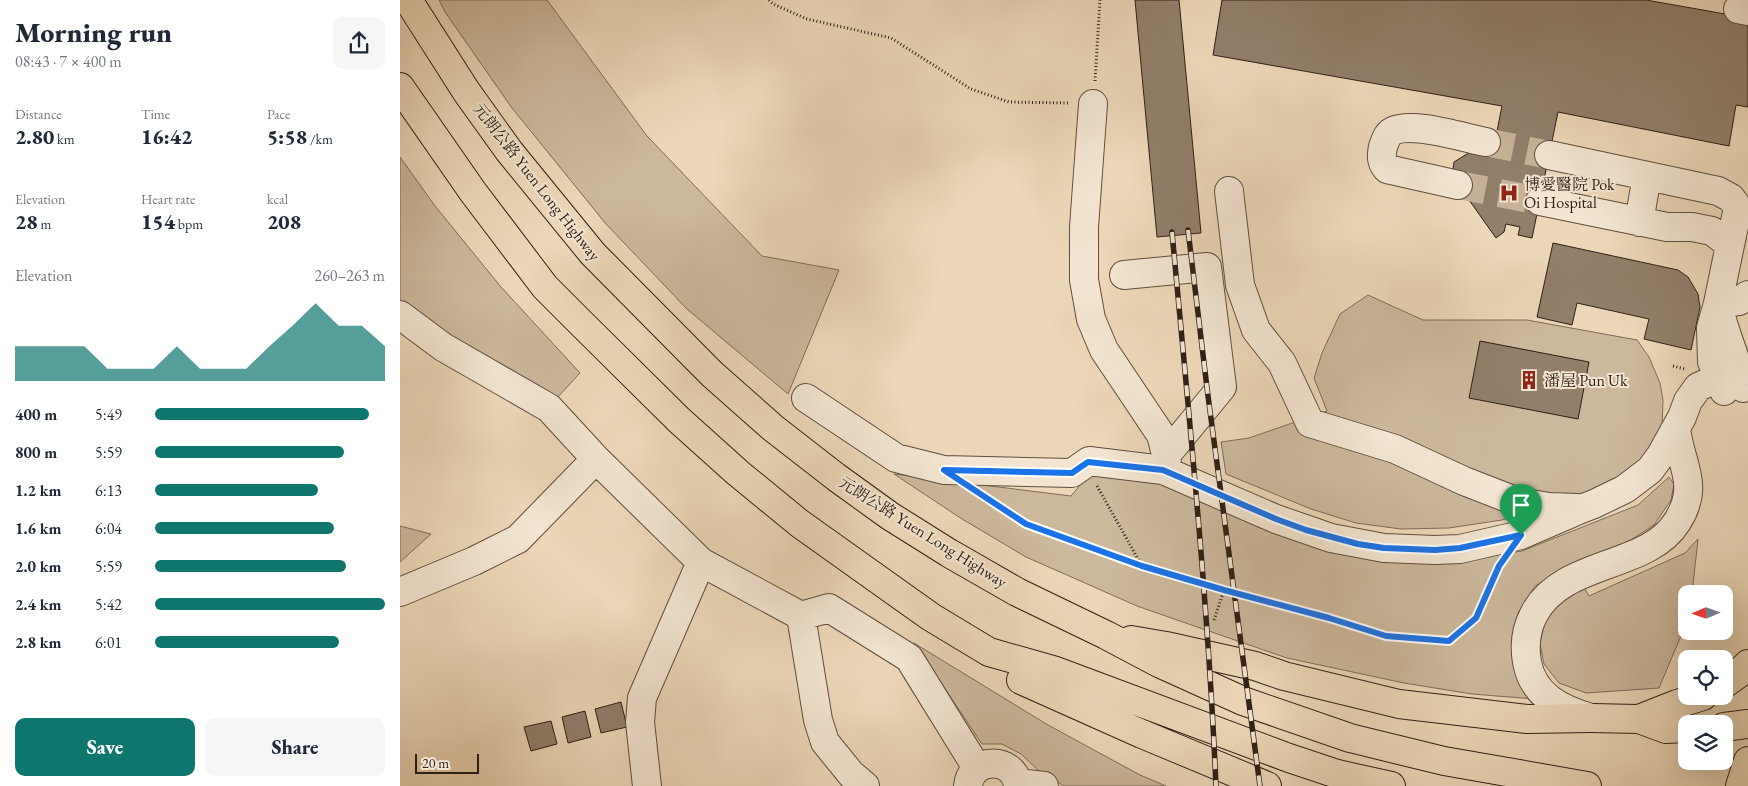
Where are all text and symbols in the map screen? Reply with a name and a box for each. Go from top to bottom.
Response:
text: Morning run [15,14,172,50]
button: share [333,17,385,69]
text: 08:43 · 7 × 400 m [15,51,122,72]
street label: 元朗公路 Yuen Long Highway [469,99,606,266]
text: Distance [15,105,62,123]
text: Time [141,105,170,123]
text: Pace [267,105,291,123]
text: 2.80 [15,123,54,150]
text: 16:42 [141,123,192,150]
text: 5:58 [267,123,307,150]
text: km [54,130,75,148]
text: /km [307,130,333,148]
place label: 博愛醫院 Pok Oi Hospital [1524,174,1615,213]
hospital icon: 博愛醫院 Pok Oi Hospital [1498,182,1520,204]
text: Elevation [15,190,65,208]
text: Heart rate [141,190,195,208]
text: kcal [267,190,288,208]
text: 28 [15,208,38,235]
text: 154 [141,208,175,235]
text: 208 [267,208,301,235]
text: m [38,215,51,233]
text: bpm [175,215,203,233]
text: Elevation [15,265,73,286]
text: 260–263 m [314,265,385,286]
building icon: 潘屋 Pun Uk [1518,369,1540,391]
place label: 潘屋 Pun Uk [1544,370,1628,391]
text: 400 m [15,404,57,425]
text: 5:49 [95,404,122,425]
text: 800 m [15,442,57,463]
text: 5:59 [95,442,122,463]
street label: 元朗公路 Yuen Long Highway [835,472,1012,593]
text: 1.2 km [15,480,61,501]
text: 6:13 [95,480,122,501]
pin [1500,484,1542,535]
icon: arrive [1507,491,1535,519]
text: 1.6 km [15,518,61,539]
text: 6:04 [95,518,122,539]
text: 2.0 km [15,556,61,577]
text: 5:59 [95,556,122,577]
north arrow [1678,585,1732,640]
map controls [1678,585,1733,770]
text: 2.4 km [15,594,61,615]
text: 5:42 [95,594,122,615]
text: 2.8 km [15,632,61,653]
text: 6:01 [95,632,122,653]
button: locate [1678,650,1733,705]
button: layers [1678,715,1733,770]
button: Save [15,718,195,776]
button: Share [205,718,385,776]
scale bar [415,751,479,774]
text: 20 m [422,754,449,772]

